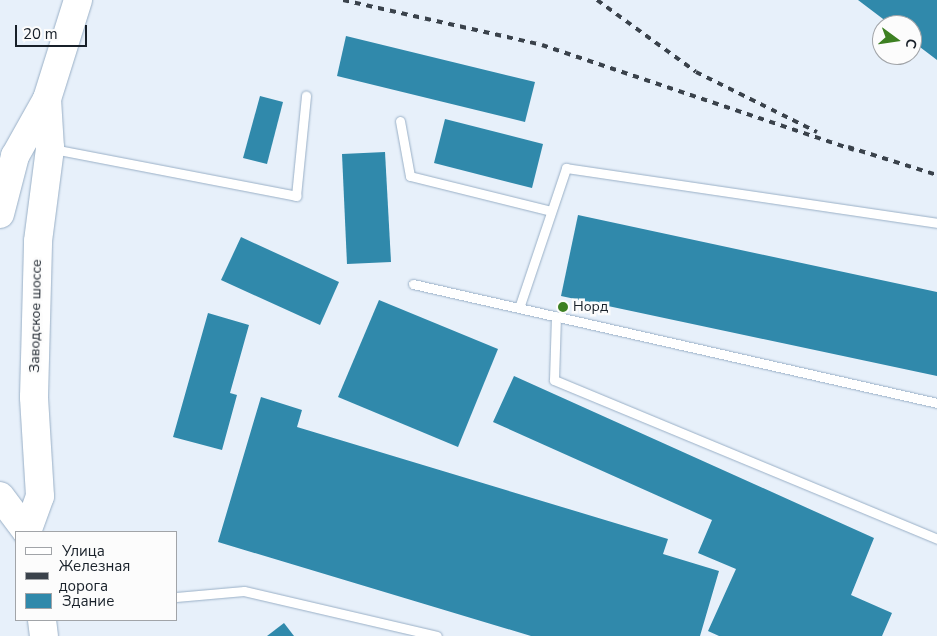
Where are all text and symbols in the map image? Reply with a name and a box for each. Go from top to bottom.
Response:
scale bar [18,15,90,47]
north arrow [872,15,922,65]
text: 20 m [23,24,58,44]
text: С [901,37,921,50]
street label: Заводское шоссе [27,259,45,373]
place label: Норд [573,299,608,315]
marker: Норд [557,301,569,313]
legend [15,531,178,621]
text: Улица [62,541,105,561]
text: Железная дорога [59,556,130,596]
text: Здание [62,591,114,611]

